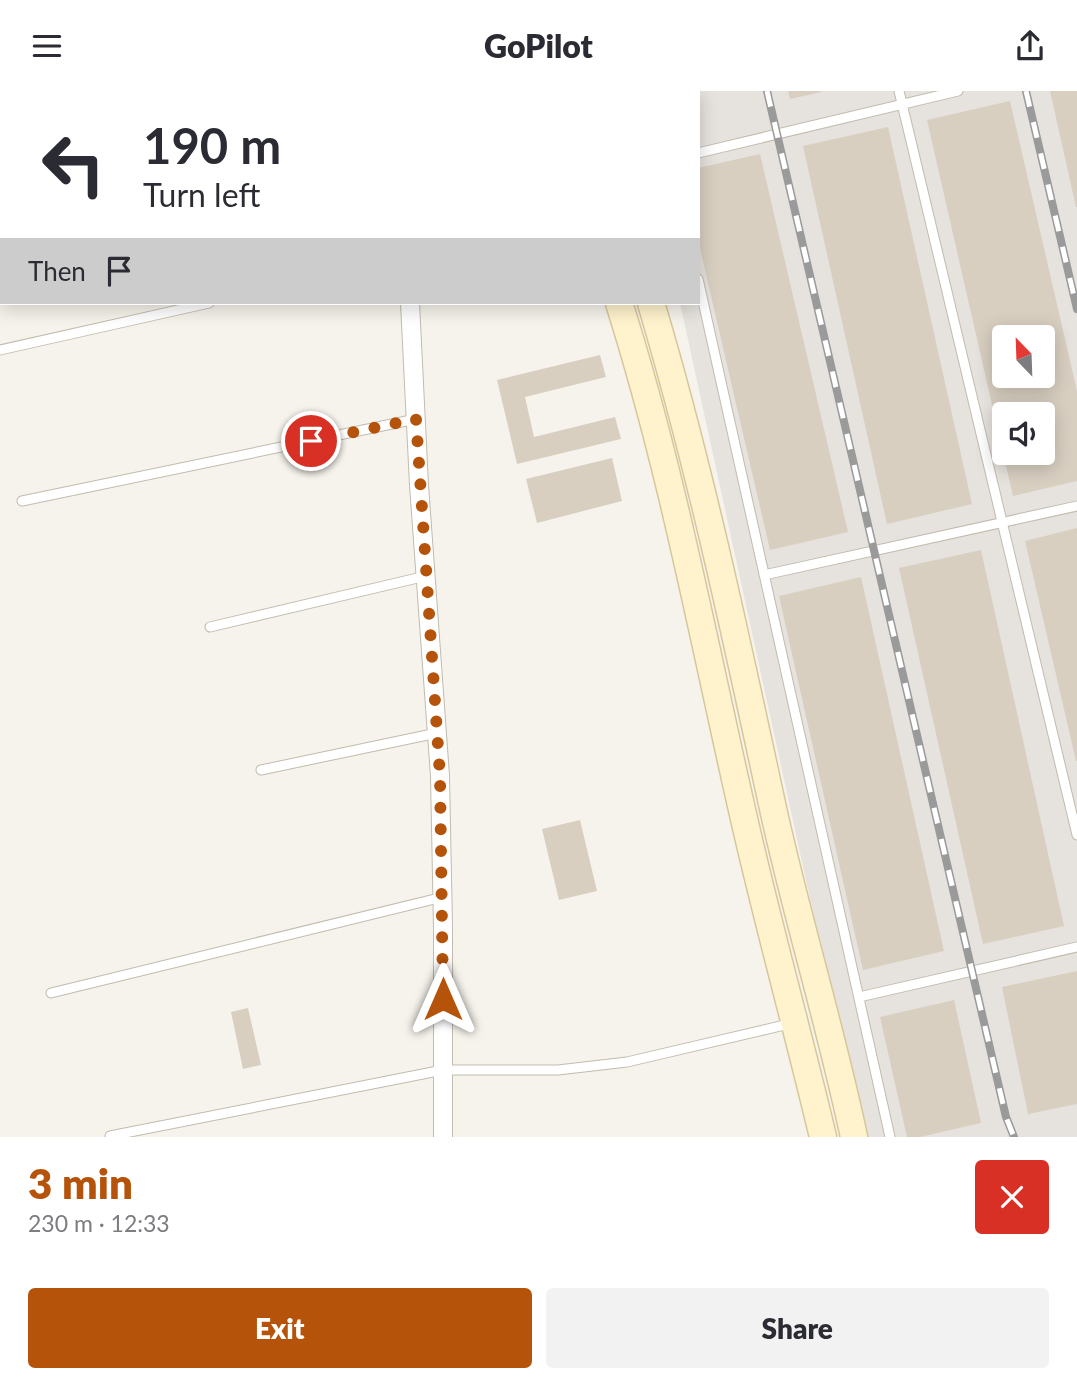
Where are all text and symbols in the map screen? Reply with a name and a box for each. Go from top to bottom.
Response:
text: GoPilot [484,26,593,65]
icon: menu [28,27,66,65]
icon: share [1011,27,1049,65]
text: 190 m [143,116,281,174]
icon: left [28,119,119,210]
text: Turn left [143,175,260,214]
icon: arrive [100,252,138,290]
text: Then [28,255,86,287]
north arrow [992,325,1055,389]
map controls [992,325,1055,465]
button: sound [992,402,1055,465]
pin [281,411,341,471]
icon: arrive [292,422,330,460]
position arrow [406,962,480,1036]
text: 3 min [28,1158,133,1208]
button: close [975,1160,1049,1234]
text: 230 m · 12:33 [28,1209,170,1237]
button: Exit [28,1288,532,1368]
button: Share [546,1288,1049,1368]

